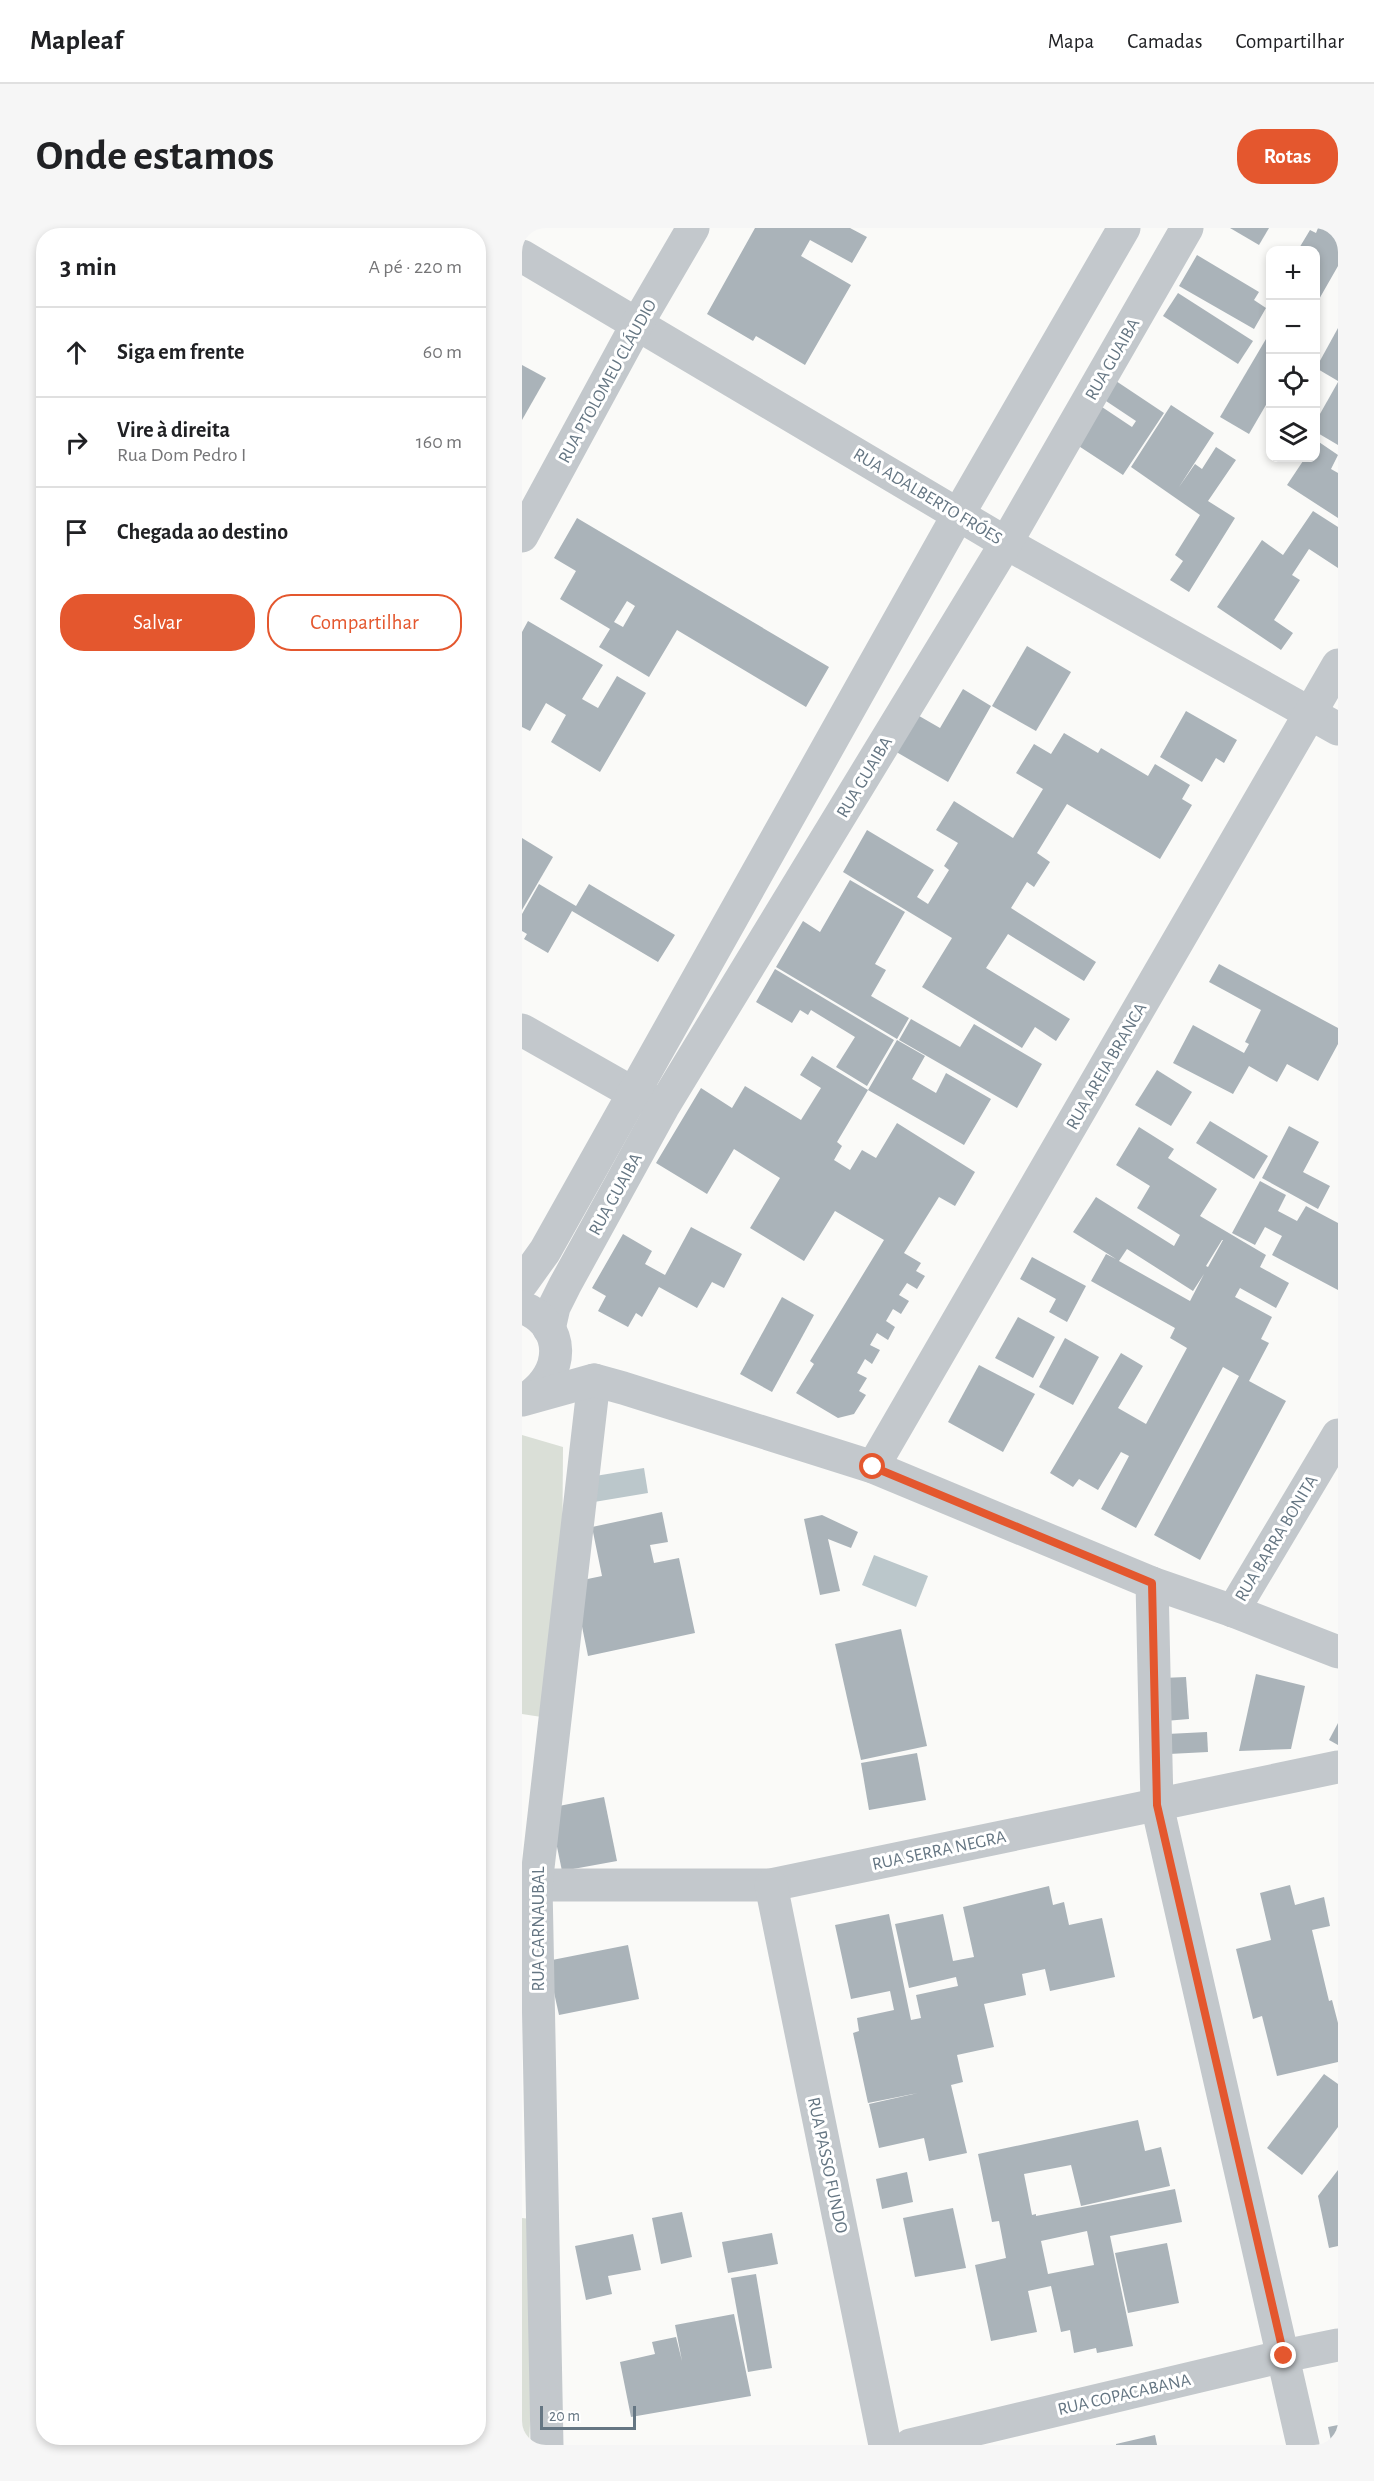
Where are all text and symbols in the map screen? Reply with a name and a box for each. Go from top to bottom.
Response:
text: Mapleaf [30,27,123,55]
text: Mapa [1048,31,1094,52]
text: Camadas [1127,31,1202,52]
text: Compartilhar [1235,31,1344,52]
button: Rotas [1237,129,1338,184]
text: Onde estamos [36,135,274,177]
map controls [1266,246,1320,462]
button: + [1266,246,1320,300]
text: 3 min [60,254,117,280]
text: A pé · 220 m [369,257,462,277]
street label: RUA PTOLOMEU CLÁUDIO [553,295,660,466]
button: − [1266,300,1320,354]
street label: RUA GUAIBA [1082,315,1144,403]
icon: ahead [60,336,93,369]
text: Siga em frente [117,341,244,363]
text: 60 m [423,342,462,362]
button: locate [1266,354,1320,408]
button: layers [1266,408,1320,462]
text: Vire à direita [117,419,230,441]
icon: right [60,426,93,459]
text: 160 m [416,432,462,452]
street label: RUA ADALBERTO FRÓES [850,443,1007,548]
text: Rua Dom Pedro I [117,445,246,465]
icon: arrive [60,516,93,549]
text: Chegada ao destino [117,521,288,543]
button: Salvar [60,594,255,651]
button: Compartilhar [267,594,462,651]
street label: RUA GUAIBA [834,733,896,821]
street label: RUA AREIA BRANCA [1063,1000,1151,1133]
street label: RUA GUAIBA [586,1150,646,1239]
route start [859,1453,885,1479]
street label: RUA BARRA BONITA [1232,1472,1322,1605]
street label: RUA SERRA NEGRA [871,1828,1008,1874]
street label: RUA CARNAUBAL [530,1866,548,1991]
street label: RUA PASSO FUNDO [804,2096,850,2235]
route end [1270,2342,1296,2368]
street label: RUA COPACABANA [1056,2371,1193,2419]
scale bar [540,2403,636,2430]
text: 20 m [549,2408,580,2424]

